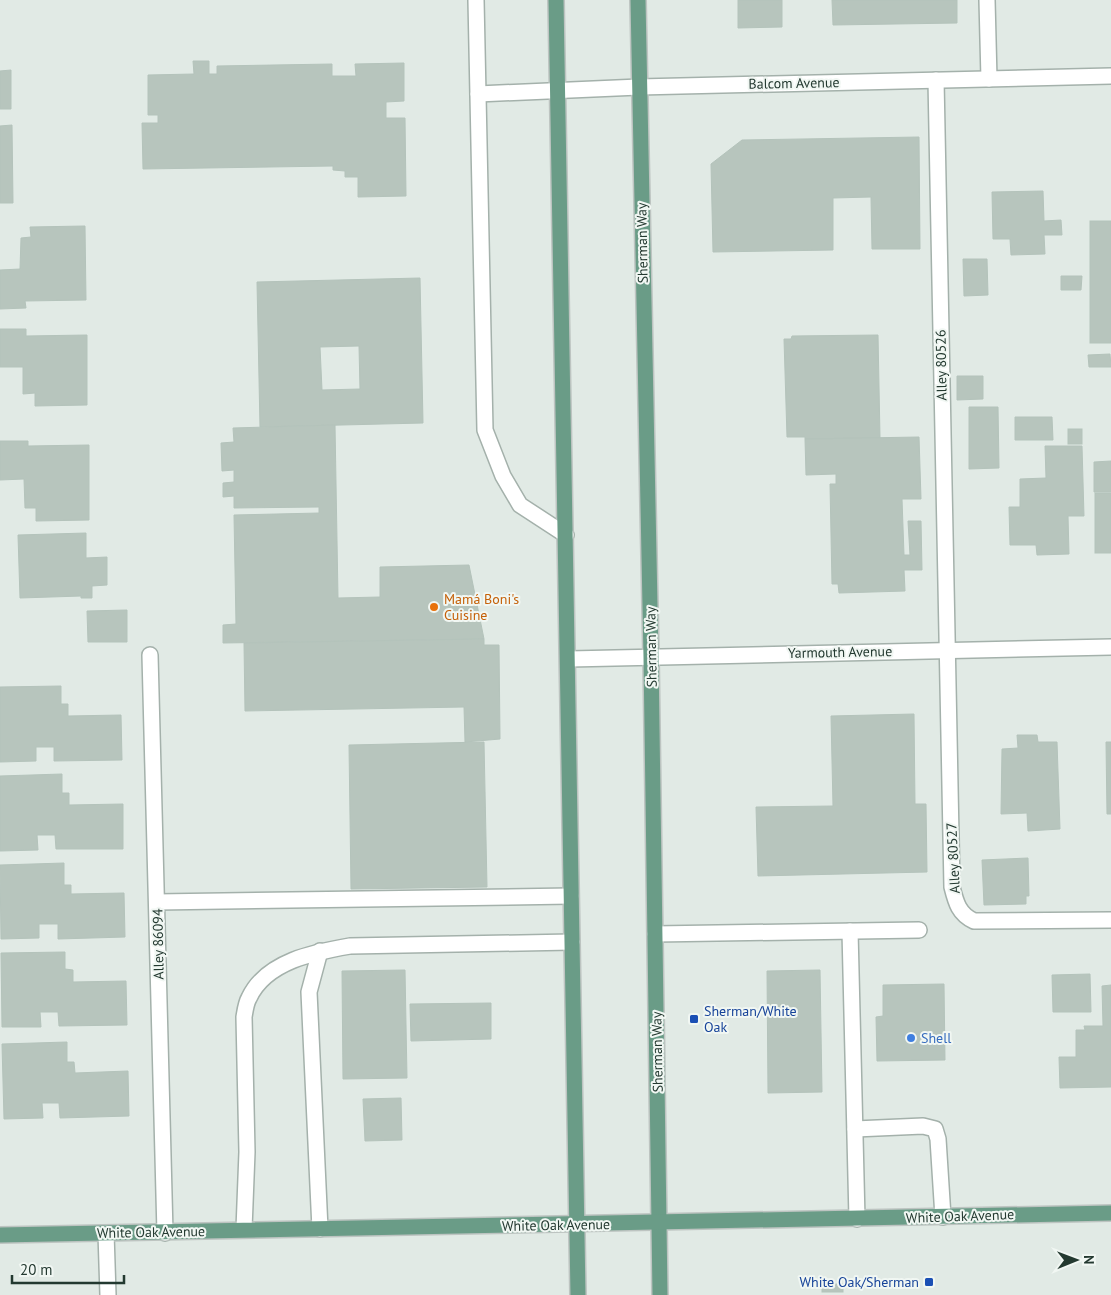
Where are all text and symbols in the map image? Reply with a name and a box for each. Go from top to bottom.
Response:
street label: Balcom Avenue [748,73,840,93]
street label: Sherman Way [632,202,652,284]
street label: Alley 80526 [931,329,951,401]
place label: Mamá Boni's Cuisine [444,590,519,624]
marker: Mamá Boni's Cuisine [428,601,440,613]
street label: Sherman Way [641,606,661,688]
street label: Yarmouth Avenue [788,642,892,662]
street label: Alley 80527 [942,822,964,894]
street label: Alley 86094 [148,908,168,980]
place label: Sherman/White Oak [704,1002,797,1036]
street label: Sherman Way [647,1011,667,1093]
marker: Sherman/White Oak [688,1013,700,1025]
place label: Shell [921,1029,951,1047]
marker: Shell [905,1032,917,1044]
street label: White Oak Avenue [906,1205,1014,1227]
street label: White Oak Avenue [502,1215,610,1235]
street label: White Oak Avenue [97,1222,205,1242]
north arrow [1051,1235,1101,1285]
scale bar [12,1252,125,1284]
text: N [1080,1255,1098,1265]
text: 20 m [20,1260,53,1279]
place label: White Oak/Sherman [799,1273,919,1291]
marker: White Oak/Sherman [923,1276,935,1288]

